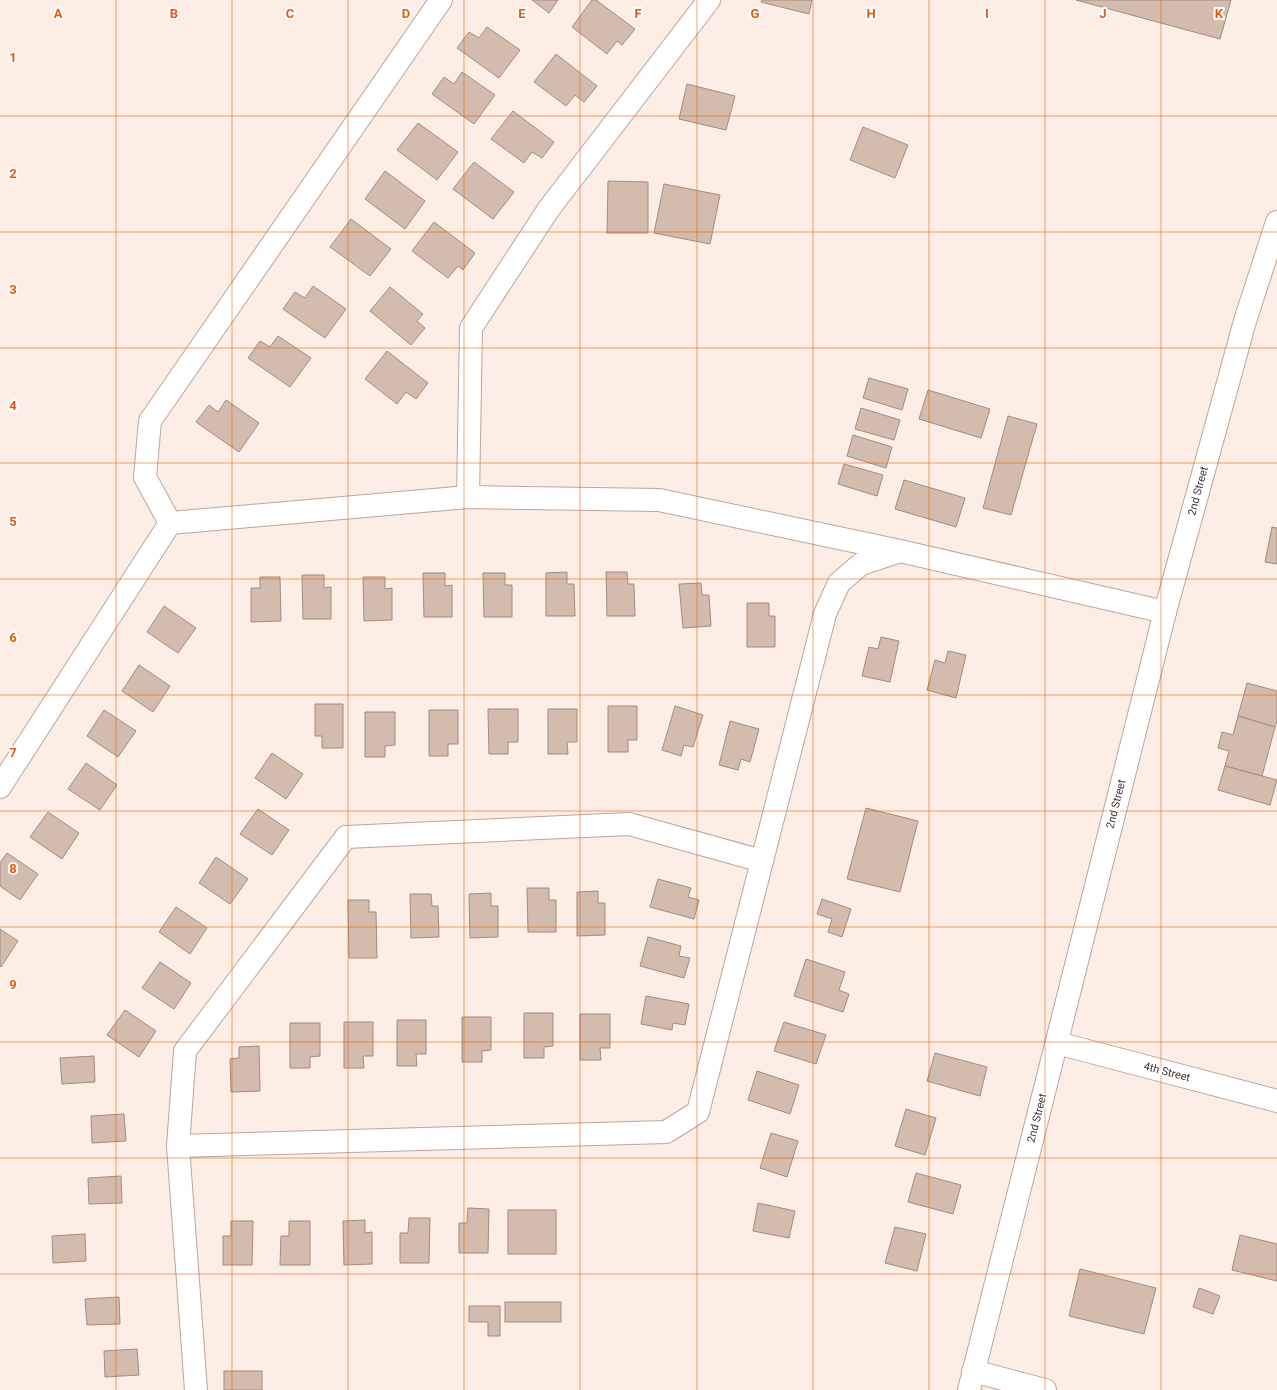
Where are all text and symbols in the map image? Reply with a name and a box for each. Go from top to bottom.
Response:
text: A [54,6,63,21]
text: B [170,6,178,21]
text: C [286,6,295,21]
text: D [402,6,410,21]
text: E [518,6,526,21]
text: F [634,6,642,21]
text: G [751,6,760,21]
text: H [866,6,876,21]
text: I [985,6,989,21]
text: J [1099,6,1107,21]
text: K [1215,6,1224,21]
text: 1 [9,50,17,65]
text: 2 [9,166,17,181]
text: 3 [9,282,17,297]
text: 4 [9,398,17,413]
street label: 2nd Street [1185,465,1211,517]
text: 5 [9,514,17,529]
text: 6 [9,630,17,645]
text: 7 [9,745,17,760]
street label: 2nd Street [1104,778,1128,830]
text: 8 [9,861,17,876]
text: 9 [9,977,17,992]
street label: 4th Street [1142,1060,1192,1085]
street label: 2nd Street [1025,1092,1049,1144]

